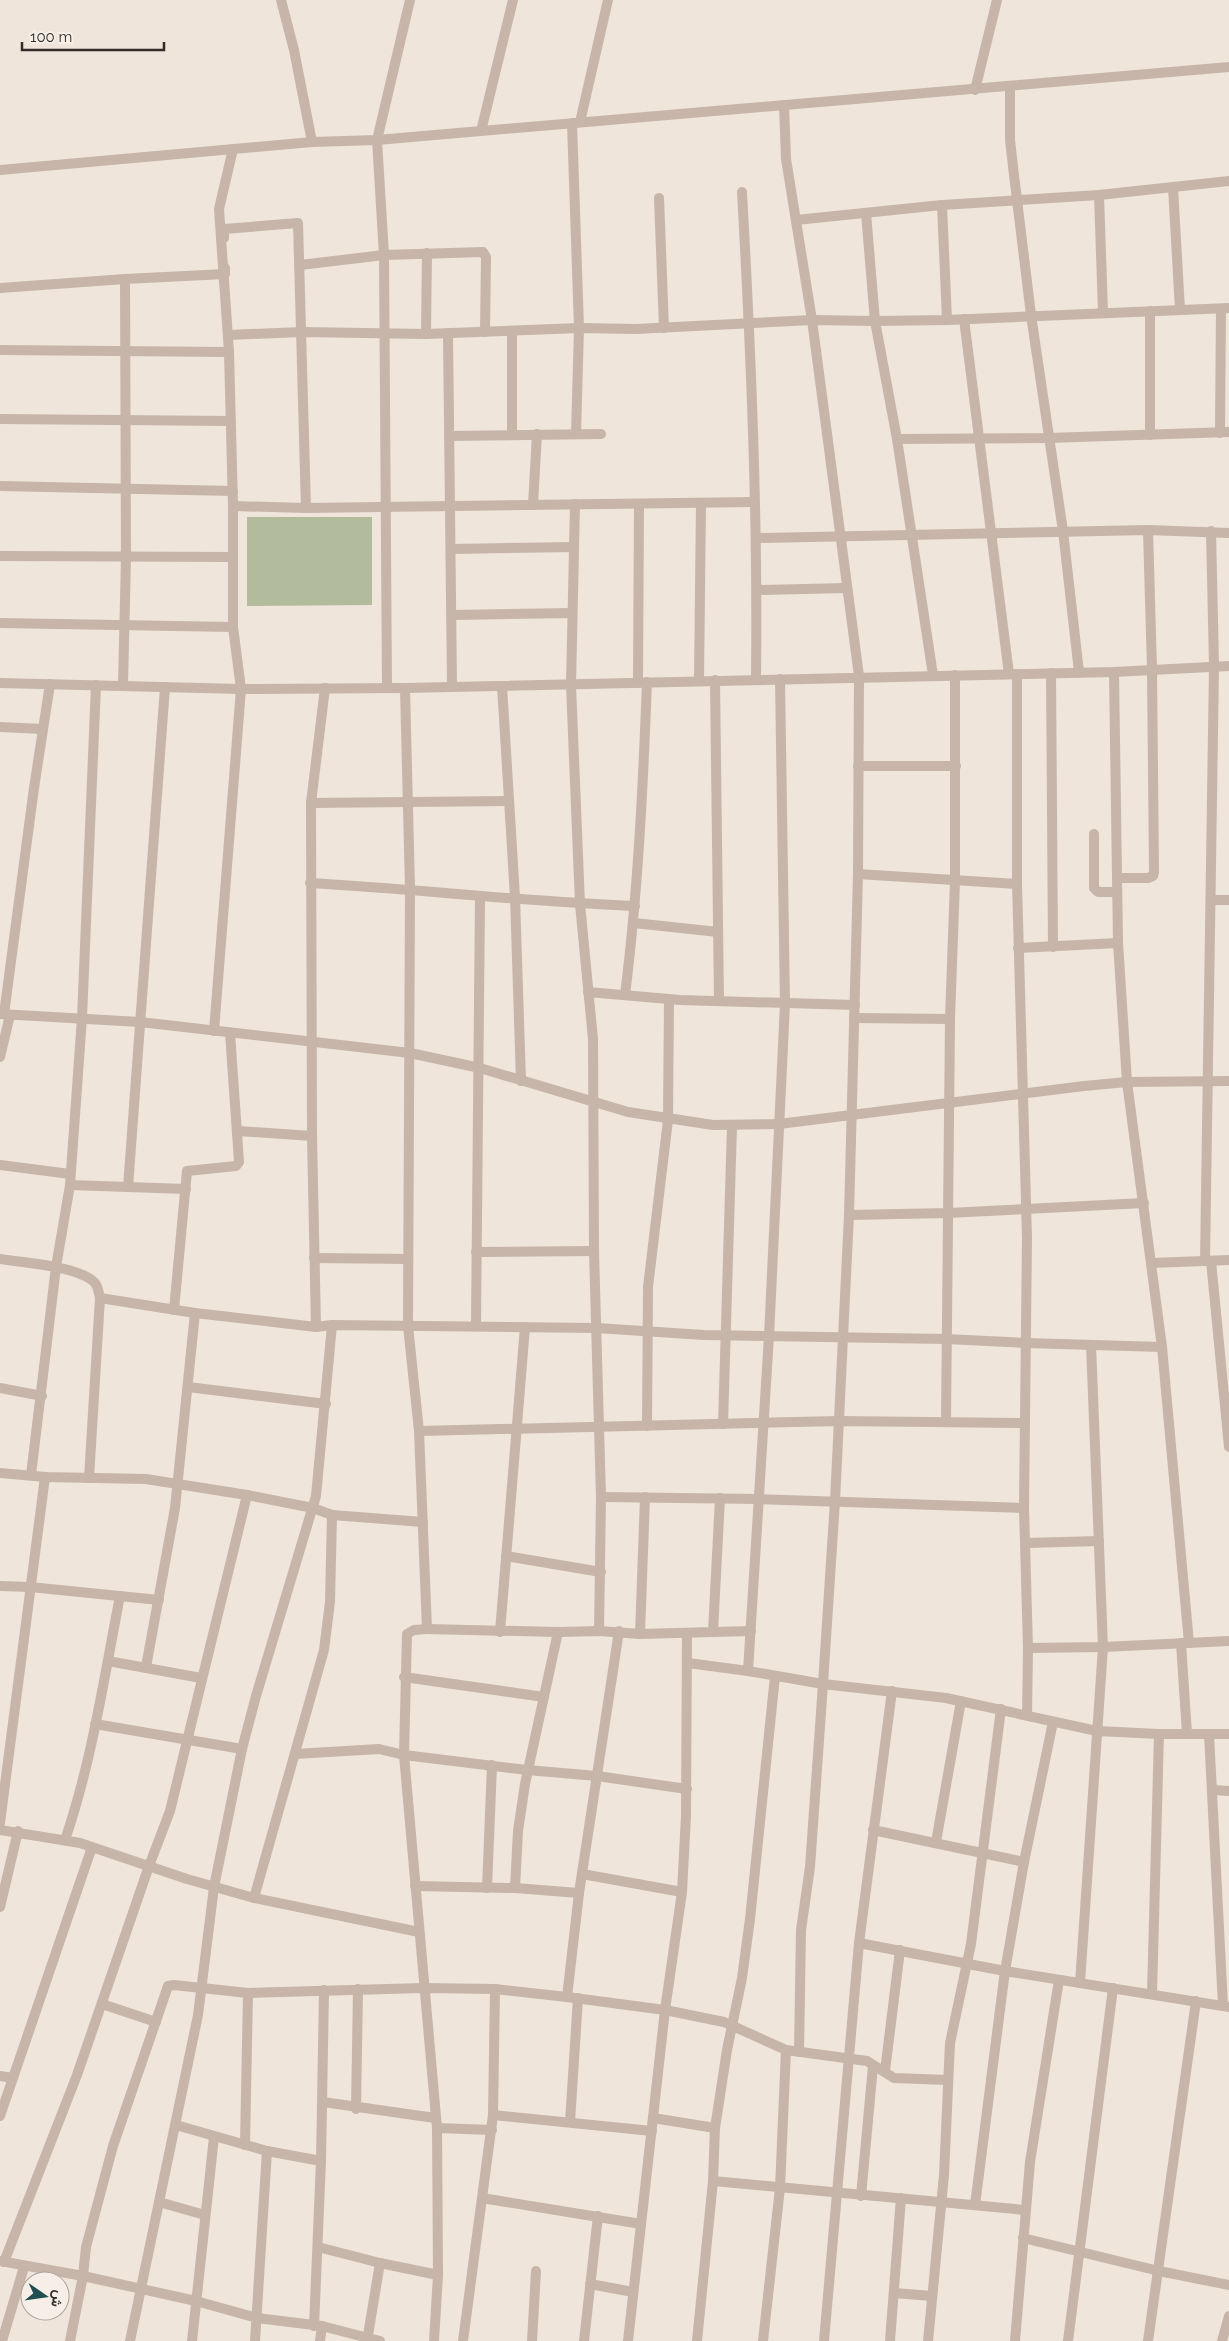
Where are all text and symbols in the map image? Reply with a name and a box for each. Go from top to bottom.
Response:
scale bar [22,20,165,52]
text: 100 m [30,28,72,46]
north arrow [20,2271,70,2321]
text: ش [47,2289,67,2309]

